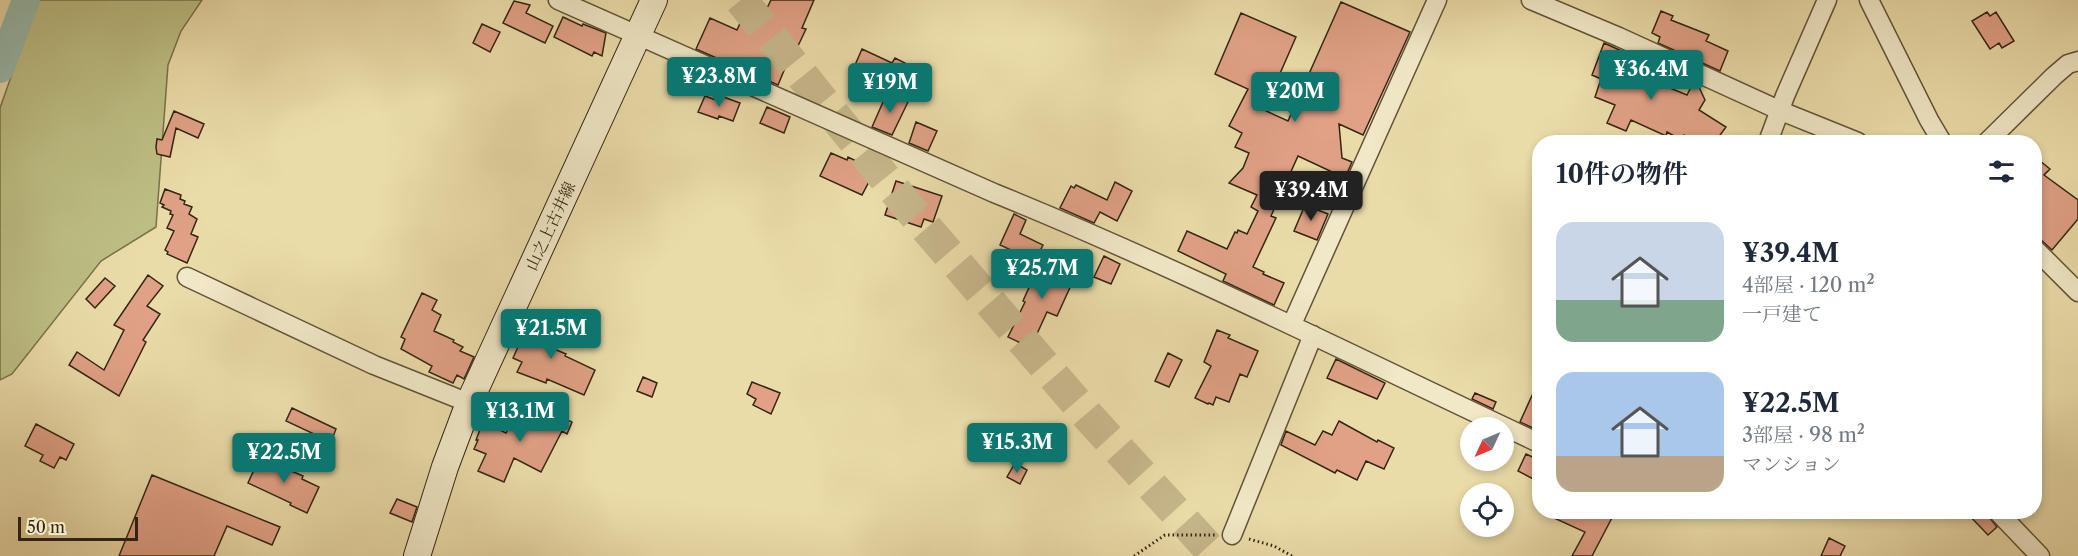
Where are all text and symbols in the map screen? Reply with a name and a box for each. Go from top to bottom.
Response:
pin: ¥36.4M [1602,50,1700,101]
pin: ¥23.8M [670,57,768,108]
text: ¥36.4M [1613,57,1689,81]
pin: ¥19M [854,63,926,114]
text: ¥23.8M [681,64,757,88]
text: ¥19M [862,70,918,94]
pin: ¥20M [1259,72,1331,123]
text: ¥20M [1265,79,1325,103]
icon: filters [1985,155,2018,188]
text: 10件の物件 [1556,158,1688,190]
pin: ¥39.4M [1262,171,1360,222]
street label: 山之上古井線 [521,178,579,274]
text: ¥39.4M [1274,178,1348,202]
text: ¥39.4M [1742,237,1839,269]
icon: home [1604,246,1676,318]
pin: ¥25.7M [993,249,1091,300]
text: ¥25.7M [1005,256,1079,280]
text: 4部屋 · 120 m² [1742,273,1875,297]
text: 一戸建て [1742,302,1822,326]
pin: ¥21.5M [502,309,600,360]
text: ¥21.5M [515,316,587,340]
text: ¥22.5M [1742,387,1840,419]
pin: ¥13.1M [471,392,569,443]
icon: home [1604,396,1676,468]
text: ¥13.1M [485,399,555,423]
north arrow [1460,417,1514,471]
map controls [1460,417,1514,537]
pin: ¥15.3M [968,423,1066,474]
text: 3部屋 · 98 m² [1742,423,1865,447]
text: ¥15.3M [981,430,1053,454]
pin: ¥22.5M [235,433,333,484]
text: ¥22.5M [246,440,322,464]
text: マンション [1742,452,1841,476]
button: locate [1460,483,1514,537]
scale bar [18,514,138,542]
text: 50 m [27,517,65,537]

